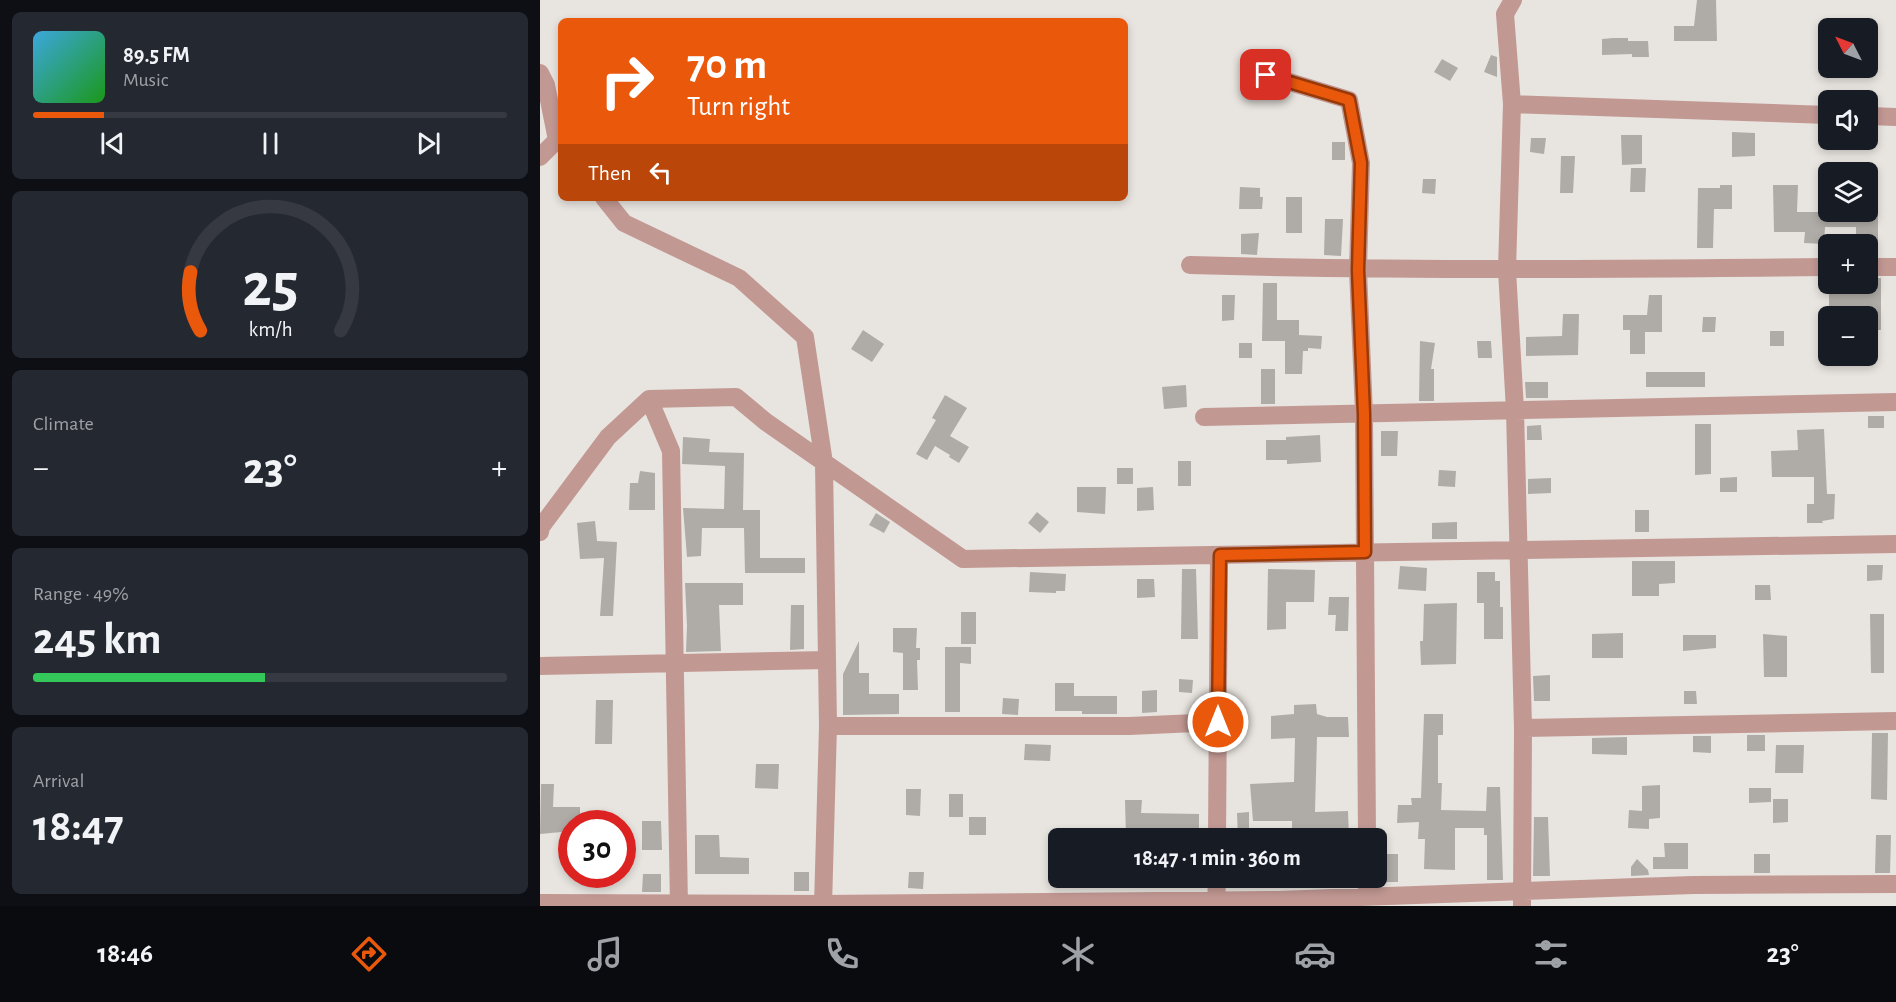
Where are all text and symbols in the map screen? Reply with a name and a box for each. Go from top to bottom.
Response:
north arrow [1818,18,1878,78]
map controls [1818,18,1878,366]
icon: right [588,42,666,120]
text: 89.5 FM [123,44,190,66]
text: 70 m [687,44,767,86]
pin [1240,49,1291,100]
icon: arrive [1249,58,1282,91]
text: Music [123,70,169,90]
button: sound [1818,90,1878,150]
text: Turn right [687,93,790,120]
icon: previous [96,127,129,160]
icon: pause [254,127,287,160]
icon: next [412,127,445,160]
icon: left [644,156,677,189]
text: Then [588,162,632,184]
button: layers [1818,162,1878,222]
button: + [1818,234,1878,294]
text: 25 [242,255,298,317]
button: − [1818,306,1878,366]
text: km/h [248,320,292,341]
text: Climate [33,414,94,434]
text: 23° [243,447,297,492]
text: − [33,452,49,485]
text: + [491,452,507,485]
text: Range · 49% [33,584,129,604]
text: 245 km [33,617,162,662]
position arrow [1186,690,1250,754]
text: Arrival [33,771,84,791]
text: 18:47 [33,804,124,849]
speed limit sign: 30 [558,810,636,888]
text: 18:47 · 1 min · 360 m [1134,847,1301,869]
icon: directions [348,933,390,975]
icon: music [584,933,626,975]
icon: phone [821,933,863,975]
icon: climate [1057,933,1099,975]
icon: car [1294,933,1336,975]
icon: filters [1530,933,1572,975]
text: 18:46 [97,940,153,967]
text: 23° [1766,940,1799,967]

